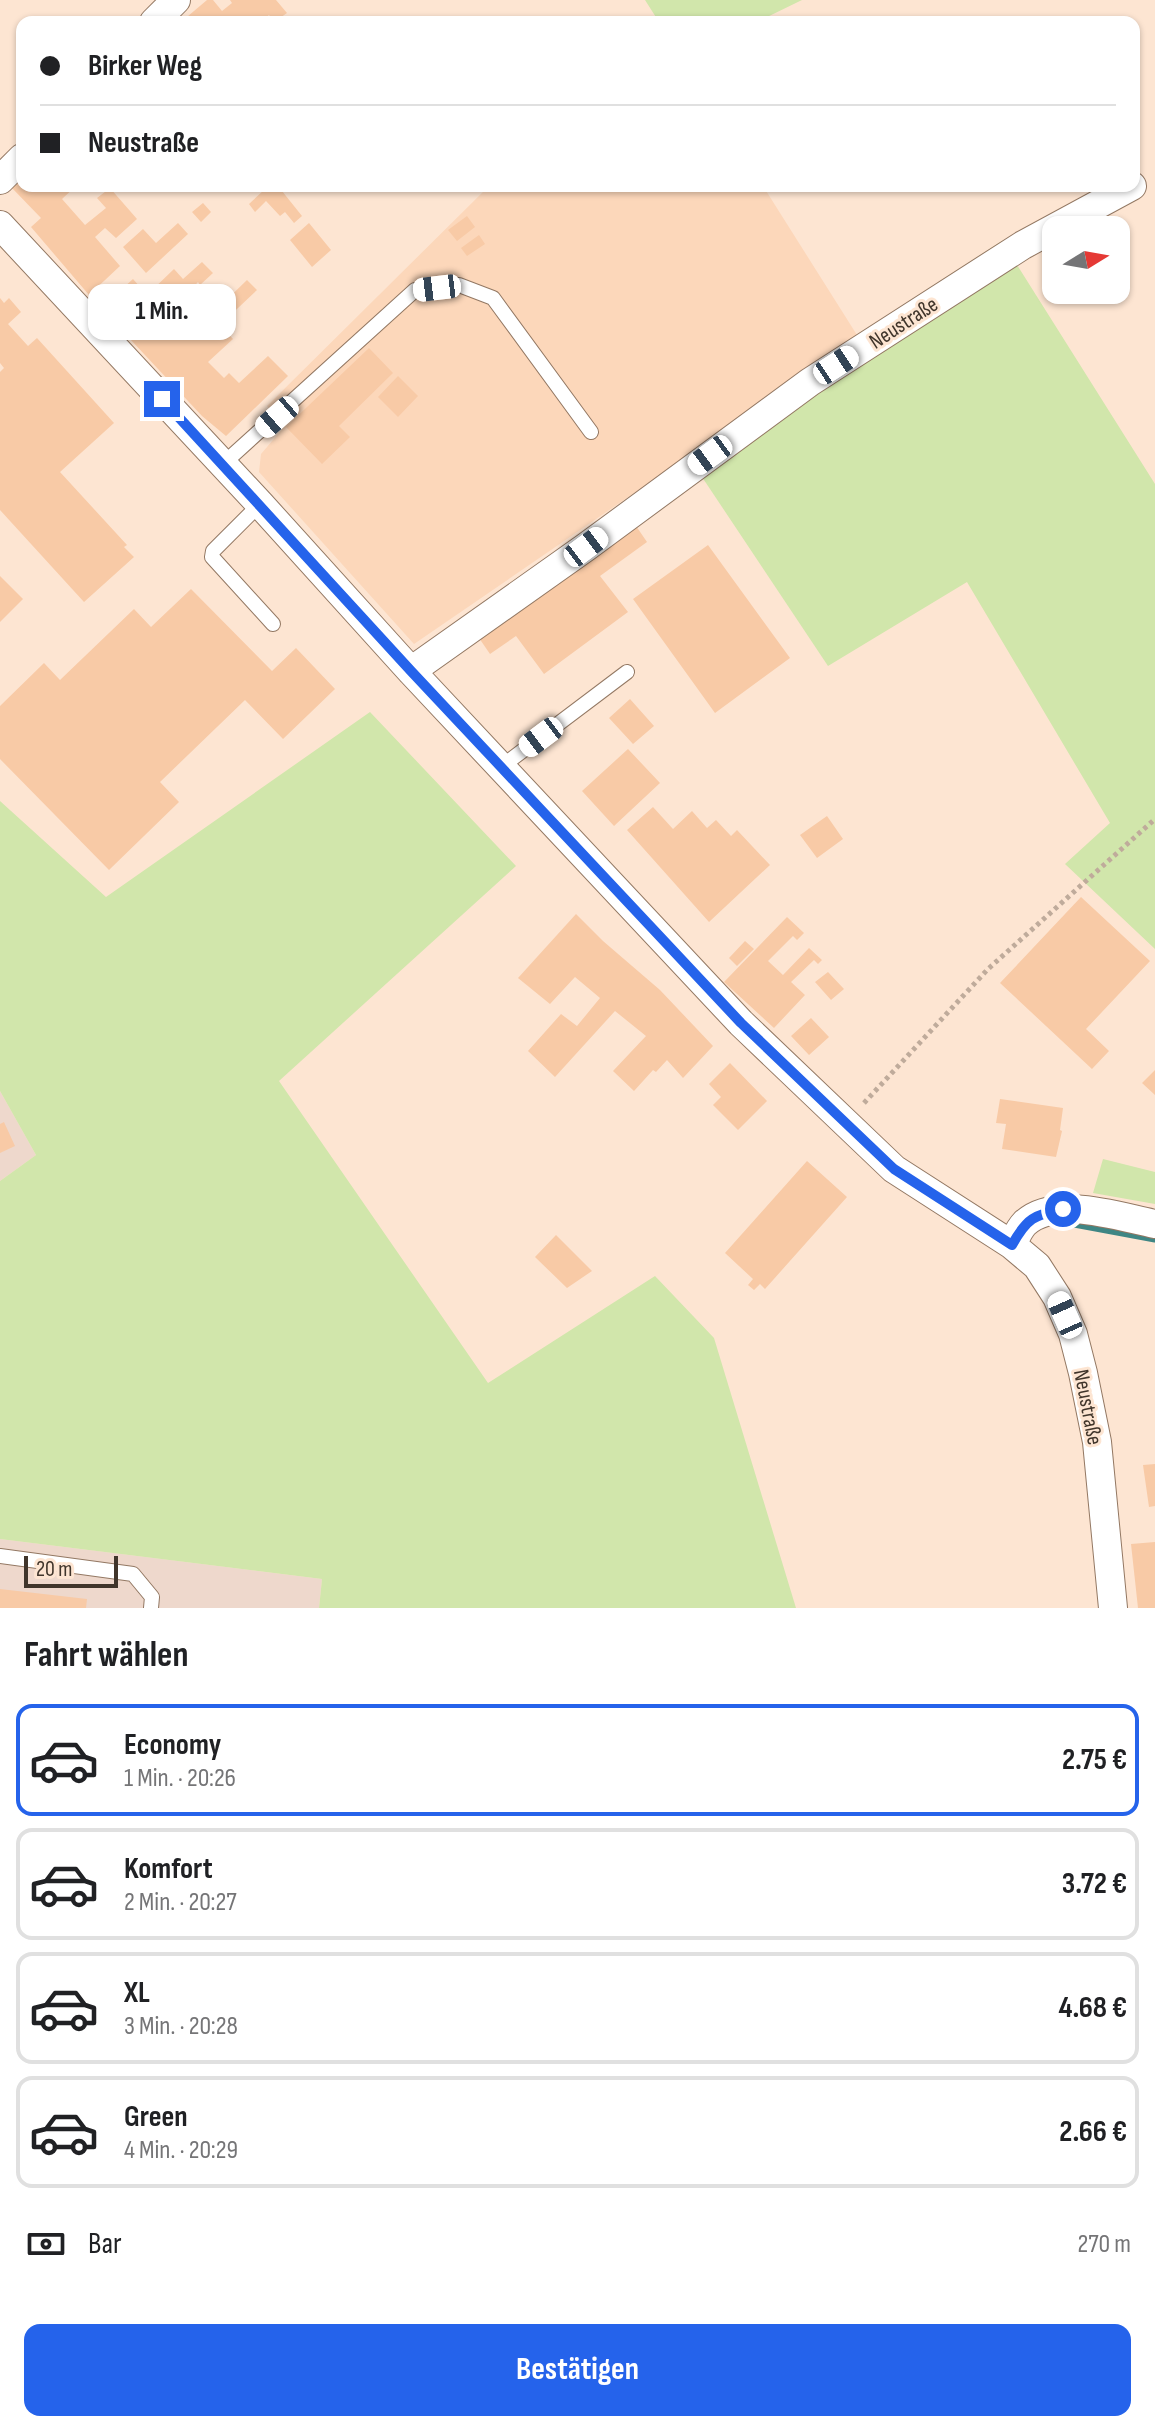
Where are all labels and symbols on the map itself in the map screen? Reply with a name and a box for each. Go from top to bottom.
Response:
north arrow [1042,216,1130,304]
car [412,273,462,303]
callout: 1 Min. [88,283,236,339]
street label: Neustraße [864,291,943,355]
car [809,342,863,388]
route end [144,381,180,417]
car [251,392,303,442]
car [684,431,736,479]
car [560,523,612,571]
car [515,713,567,761]
route start [1045,1191,1081,1227]
car [1044,1288,1086,1342]
street label: Neustraße [1067,1367,1108,1447]
scale bar [24,1552,118,1588]

